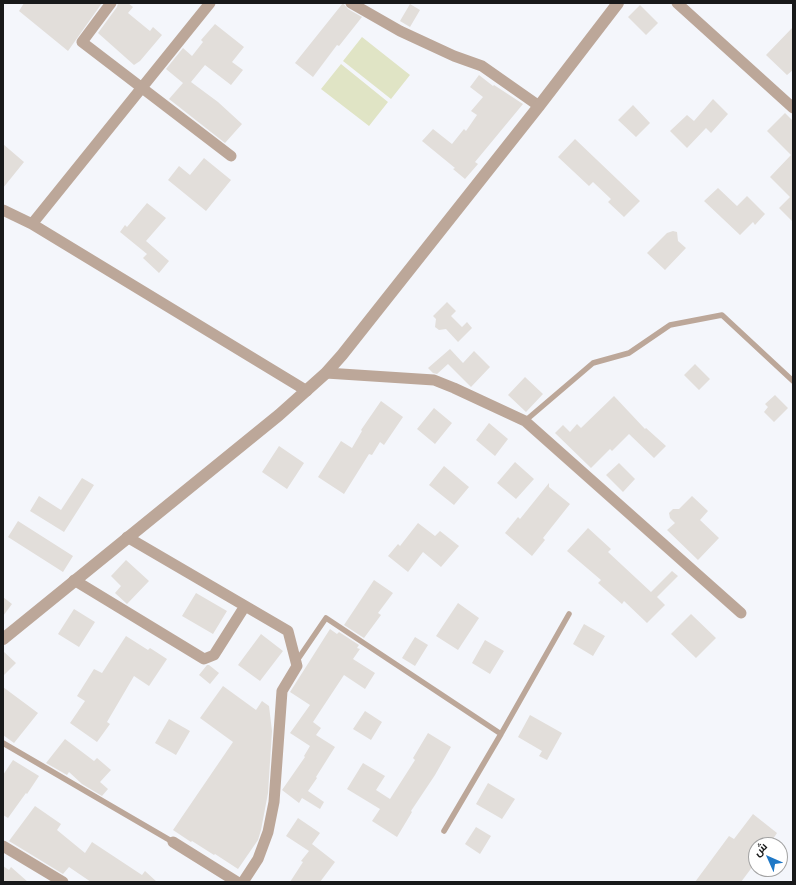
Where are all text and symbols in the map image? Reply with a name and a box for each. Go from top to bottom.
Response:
north arrow [748,837,788,877]
text: ش [750,839,770,859]

